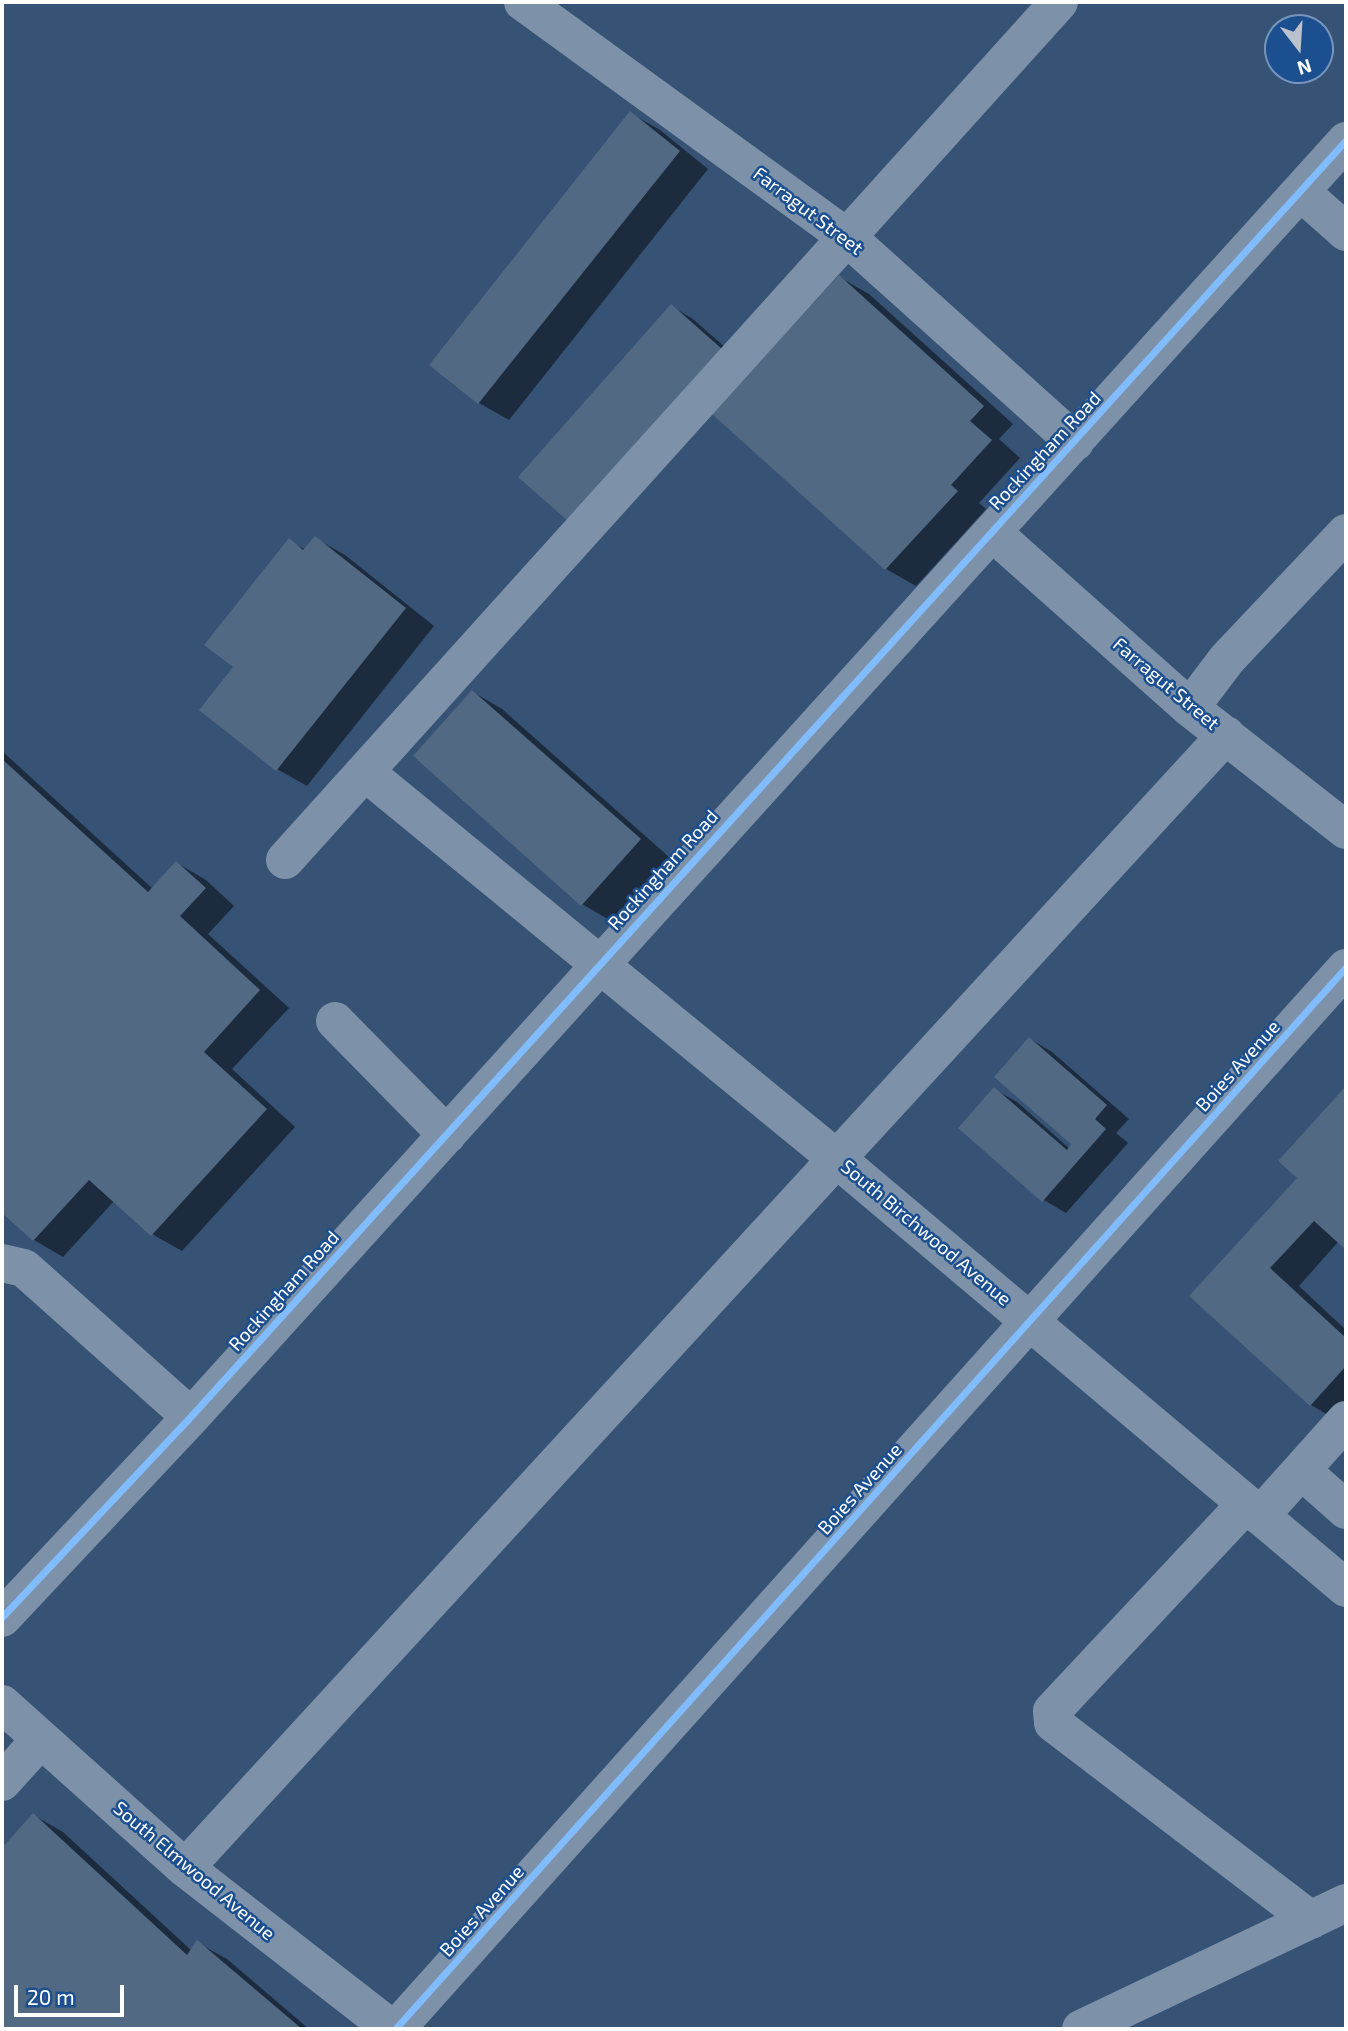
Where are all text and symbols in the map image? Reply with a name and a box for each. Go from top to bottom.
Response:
north arrow [1264,14,1334,84]
text: N [1295,55,1315,81]
street label: Farragut Street [749,162,867,260]
street label: Rockingham Road [984,387,1106,515]
street label: Farragut Street [1108,633,1224,735]
street label: Rockingham Road [603,805,723,935]
street label: Boies Avenue [1191,1016,1285,1116]
street label: South Birchwood Avenue [836,1155,1016,1311]
street label: Rockingham Road [224,1226,344,1356]
street label: Boies Avenue [813,1439,907,1539]
street label: South Elmwood Avenue [109,1797,279,1945]
street label: Boies Avenue [435,1861,529,1961]
scale bar [18,1972,128,2016]
text: 20 m [27,1984,75,2009]

